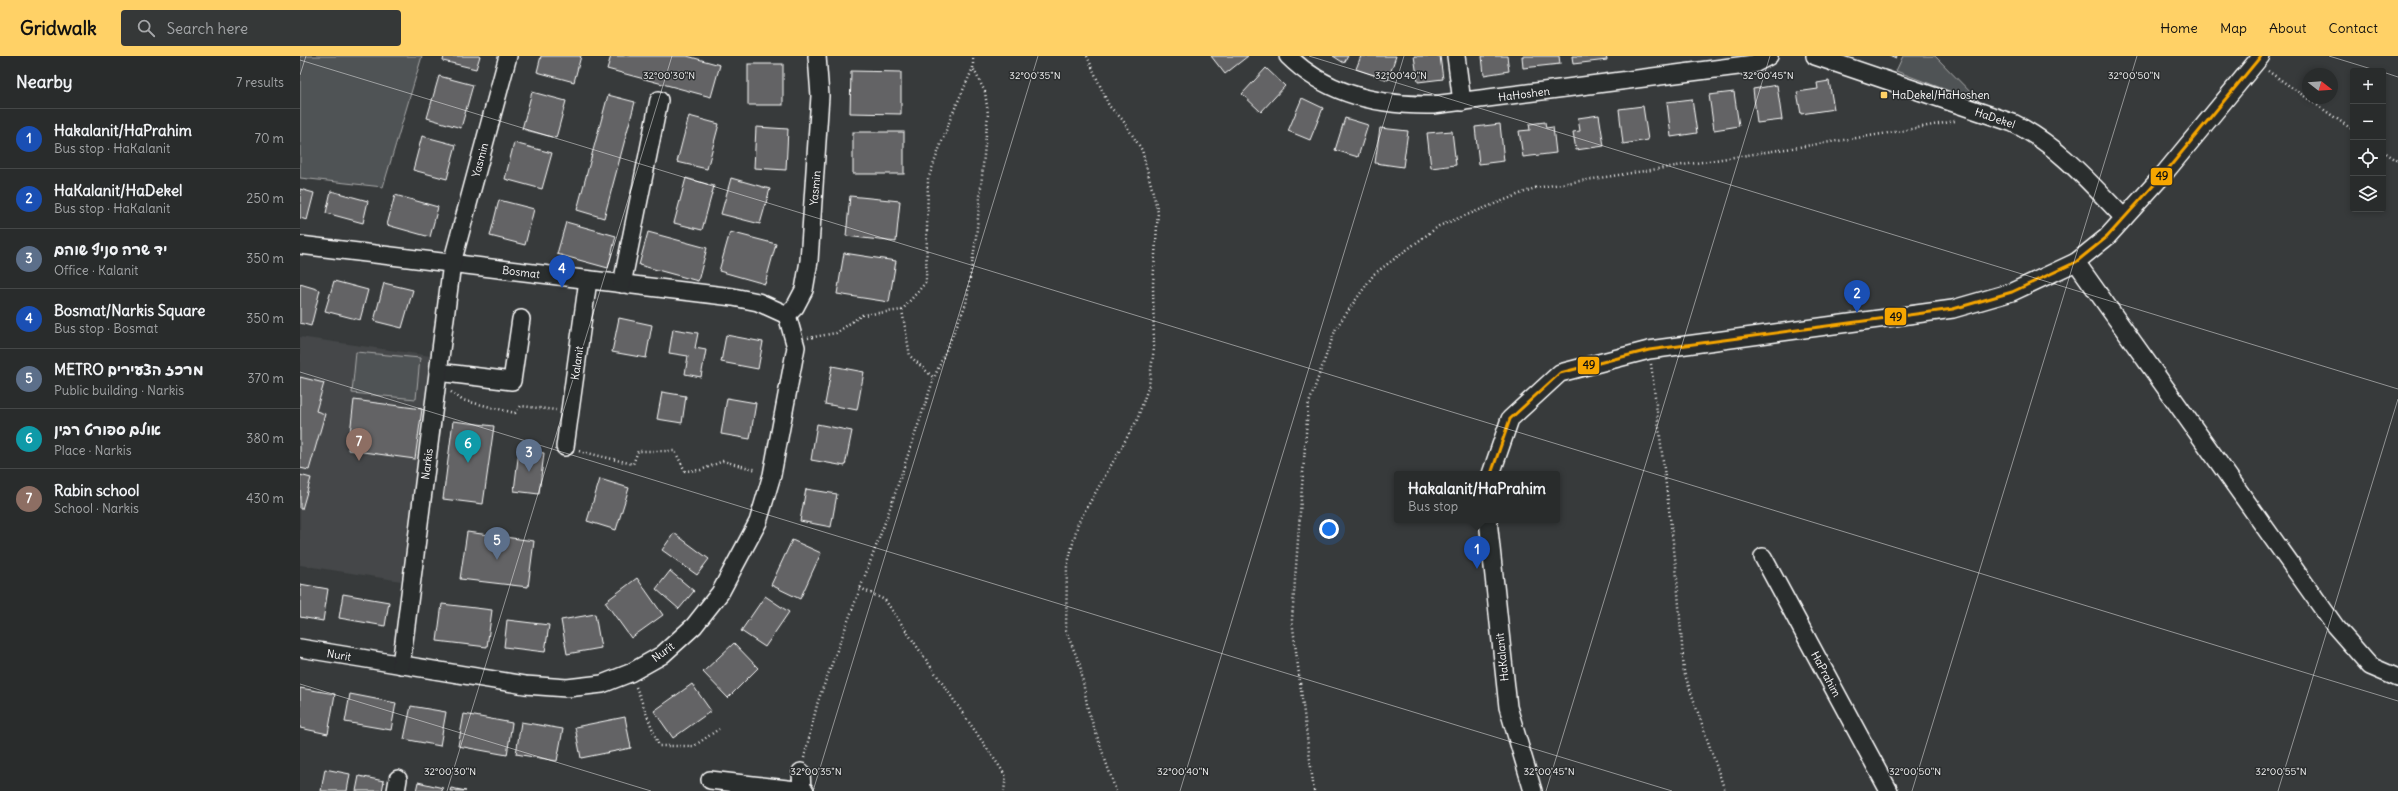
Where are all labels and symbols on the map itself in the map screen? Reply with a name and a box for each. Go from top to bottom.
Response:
north arrow [2302,68,2338,104]
text: 32°00'30"N [643,69,695,82]
text: 32°00'35"N [1009,69,1061,82]
text: 32°00'40"N [1375,69,1427,82]
text: 32°00'45"N [1742,69,1794,82]
text: 32°00'50"N [2108,69,2160,82]
street label: HaHoshen [1497,84,1551,104]
place label: HaDekel/HaHoshen [1892,88,1990,102]
marker: HaDekel/HaHoshen [1879,90,1889,100]
street label: HaDekel [1973,105,2017,131]
street label: Yasmin [469,141,491,179]
line badge: 49 [2150,167,2173,186]
text: 49 [2156,169,2168,183]
street label: Yasmin [806,170,824,206]
pin: 4 [549,255,575,288]
street label: Bosmat [501,263,541,281]
pin: 2 [1844,280,1870,313]
line badge: 49 [1884,307,1907,326]
text: 49 [1890,310,1902,324]
street label: Kalanit [568,345,586,381]
line badge: 49 [1577,356,1600,375]
text: 49 [1583,358,1595,372]
pin: 7 [346,428,372,461]
pin: 6 [455,430,481,463]
pin: 3 [516,439,542,472]
street label: Narkis [418,448,436,480]
your location [1319,519,1339,539]
pin: 5 [484,527,510,560]
pin: 1 [1464,536,1490,569]
street label: HaKalanit [1492,632,1511,682]
street label: Nurit [649,639,677,665]
street label: Nurit [326,646,353,664]
street label: HaPrahim [1808,649,1844,700]
text: 32°00'30"N [424,765,476,778]
text: 32°00'35"N [790,765,842,778]
text: 32°00'40"N [1157,765,1209,778]
text: 32°00'45"N [1523,765,1575,778]
text: 32°00'50"N [1889,765,1941,778]
text: 32°00'55"N [2255,765,2307,778]

